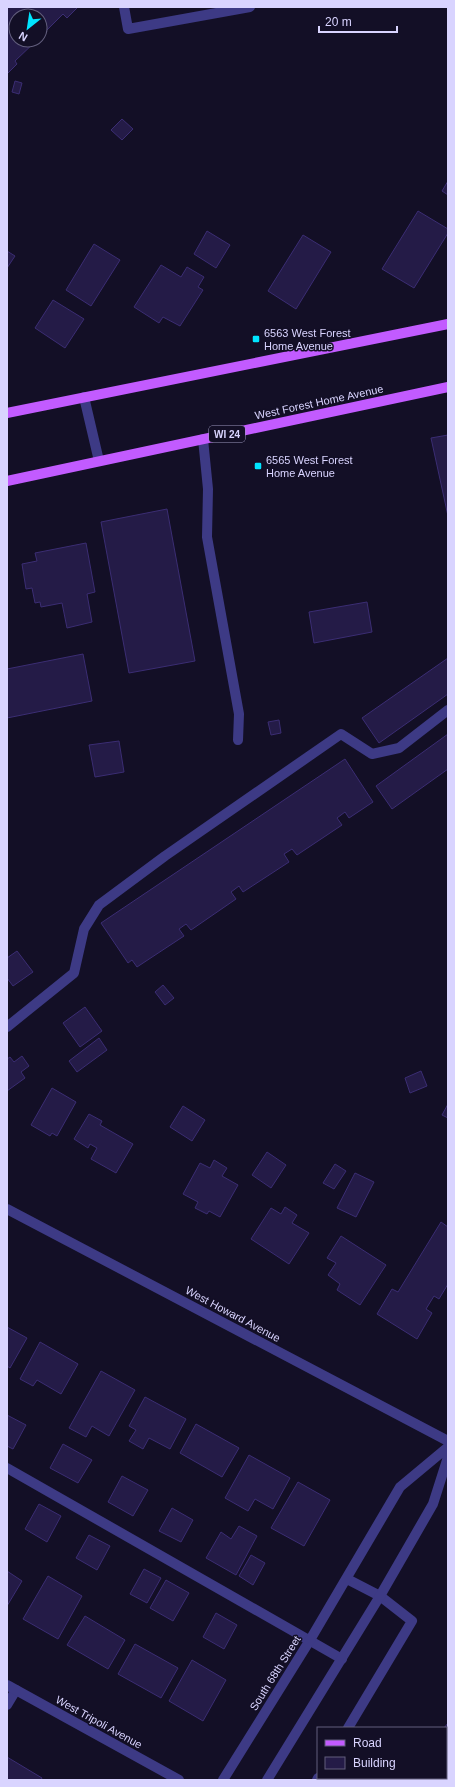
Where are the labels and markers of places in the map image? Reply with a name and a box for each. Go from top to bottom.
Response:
place label: 6563 West Forest Home Avenue [264,327,351,352]
marker: 6563 West Forest Home Avenue [251,334,261,344]
place label: 6565 West Forest Home Avenue [266,454,353,479]
marker: 6565 West Forest Home Avenue [253,461,263,471]

